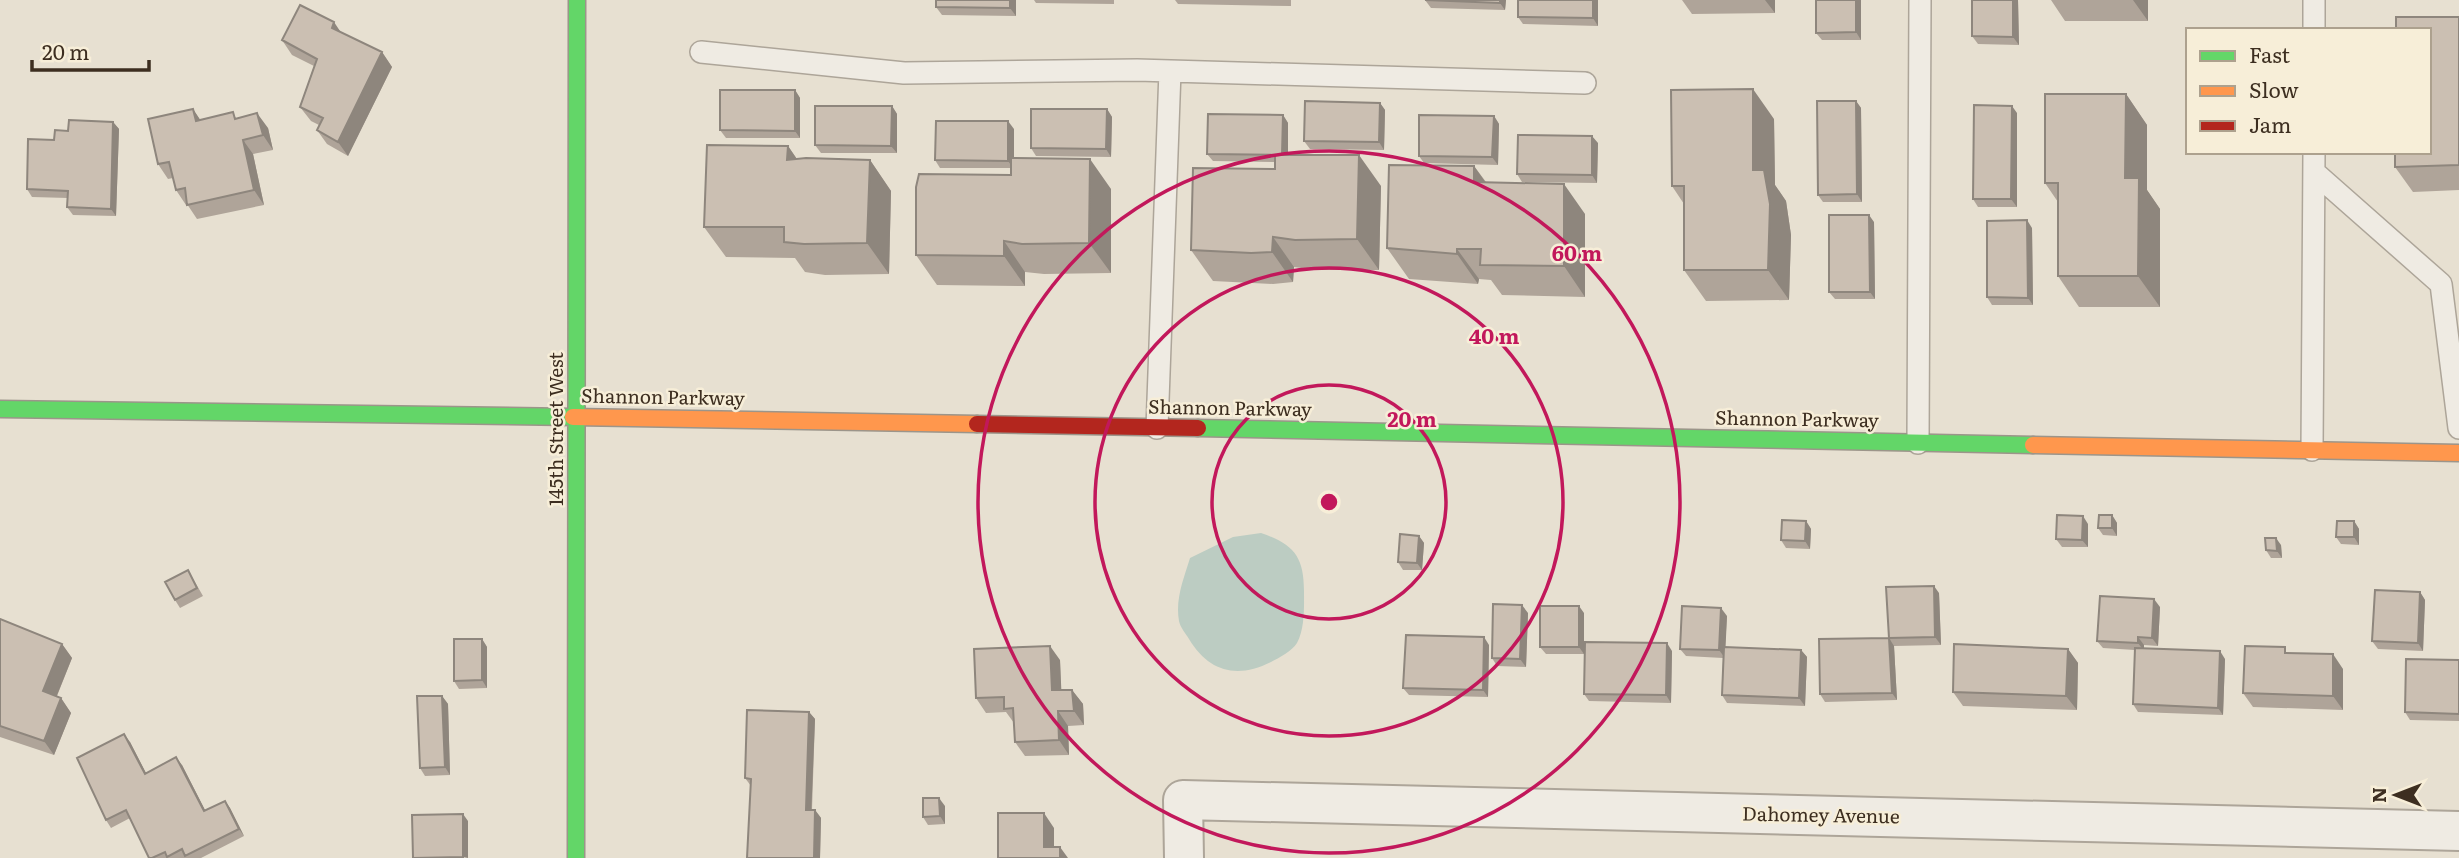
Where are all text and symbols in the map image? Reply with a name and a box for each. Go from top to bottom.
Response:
scale bar [32,28,149,72]
legend [2186,28,2431,154]
text: 20 m [42,35,89,66]
text: Fast [2249,38,2290,69]
text: Slow [2249,73,2299,104]
text: Jam [2249,108,2291,139]
text: 60 m [1552,236,1602,267]
text: 40 m [1469,319,1519,350]
street label: 145th Street West [541,352,569,506]
street label: Shannon Parkway [581,381,745,411]
street label: Shannon Parkway [1148,392,1312,422]
text: 20 m [1387,402,1437,433]
street label: Shannon Parkway [1715,403,1879,433]
centre of rings [1317,490,1341,514]
north arrow [2361,760,2431,830]
text: N [2364,787,2392,803]
street label: Dahomey Avenue [1742,799,1900,829]

